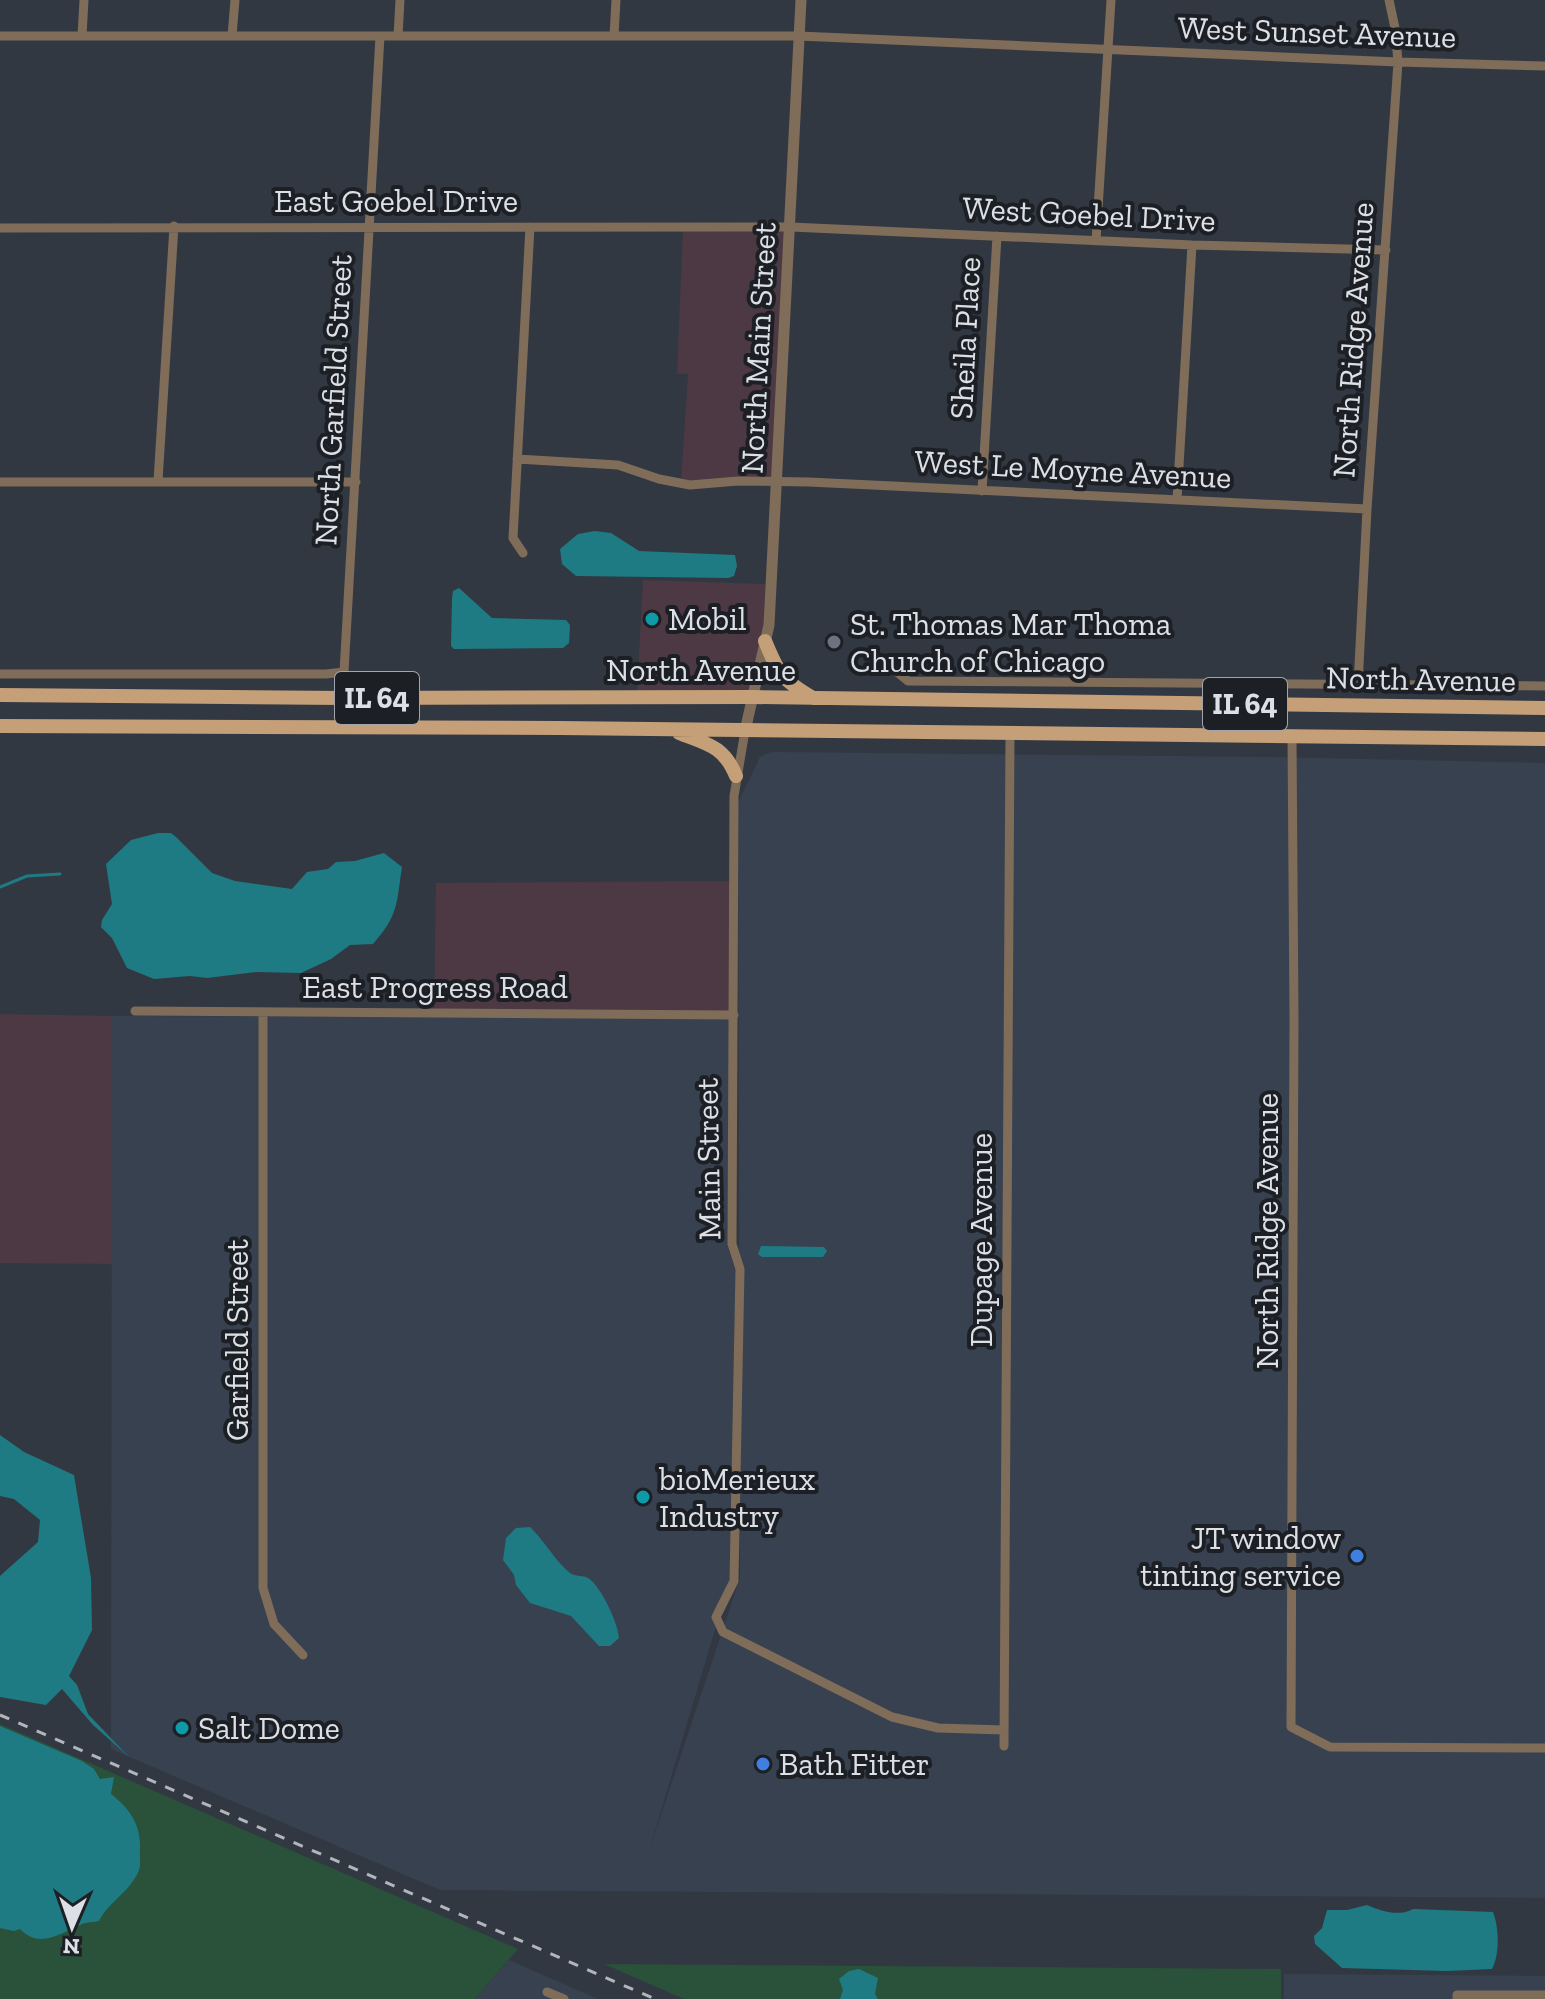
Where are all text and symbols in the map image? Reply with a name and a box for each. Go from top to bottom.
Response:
street label: West Sunset Avenue [1177,8,1457,56]
street label: East Goebel Drive [274,182,518,220]
street label: West Goebel Drive [961,188,1217,240]
street label: North Ridge Avenue [1324,201,1382,479]
street label: North Main Street [732,221,784,475]
street label: North Garfield Street [306,253,360,547]
street label: Sheila Place [942,256,988,420]
street label: West Le Moyne Avenue [914,442,1232,496]
place label: Mobil [668,600,746,638]
place label: St. Thomas Mar Thoma Church of Chicago [850,605,1171,680]
marker: Mobil [643,610,661,628]
marker: St. Thomas Mar Thoma Church of Chicago [825,633,843,651]
street label: North Avenue [606,651,796,689]
street label: North Avenue [1326,658,1516,700]
road number: IL 64 [335,672,419,724]
road number: IL 64 [1203,678,1287,730]
street label: East Progress Road [302,968,568,1006]
street label: Main Street [688,1077,728,1240]
street label: North Ridge Avenue [1248,1093,1286,1369]
street label: Dupage Avenue [962,1133,1000,1347]
street label: Garfield Street [218,1239,256,1441]
place label: bioMerieux Industry [658,1460,815,1535]
marker: bioMerieux Industry [634,1488,652,1506]
place label: JT window tinting service [1140,1519,1341,1594]
marker: JT window tinting service [1348,1547,1366,1565]
place label: Salt Dome [198,1709,340,1747]
marker: Salt Dome [173,1719,191,1737]
place label: Bath Fitter [779,1745,930,1783]
marker: Bath Fitter [754,1755,772,1773]
north arrow [32,1887,112,1967]
text: N [62,1933,80,1960]

